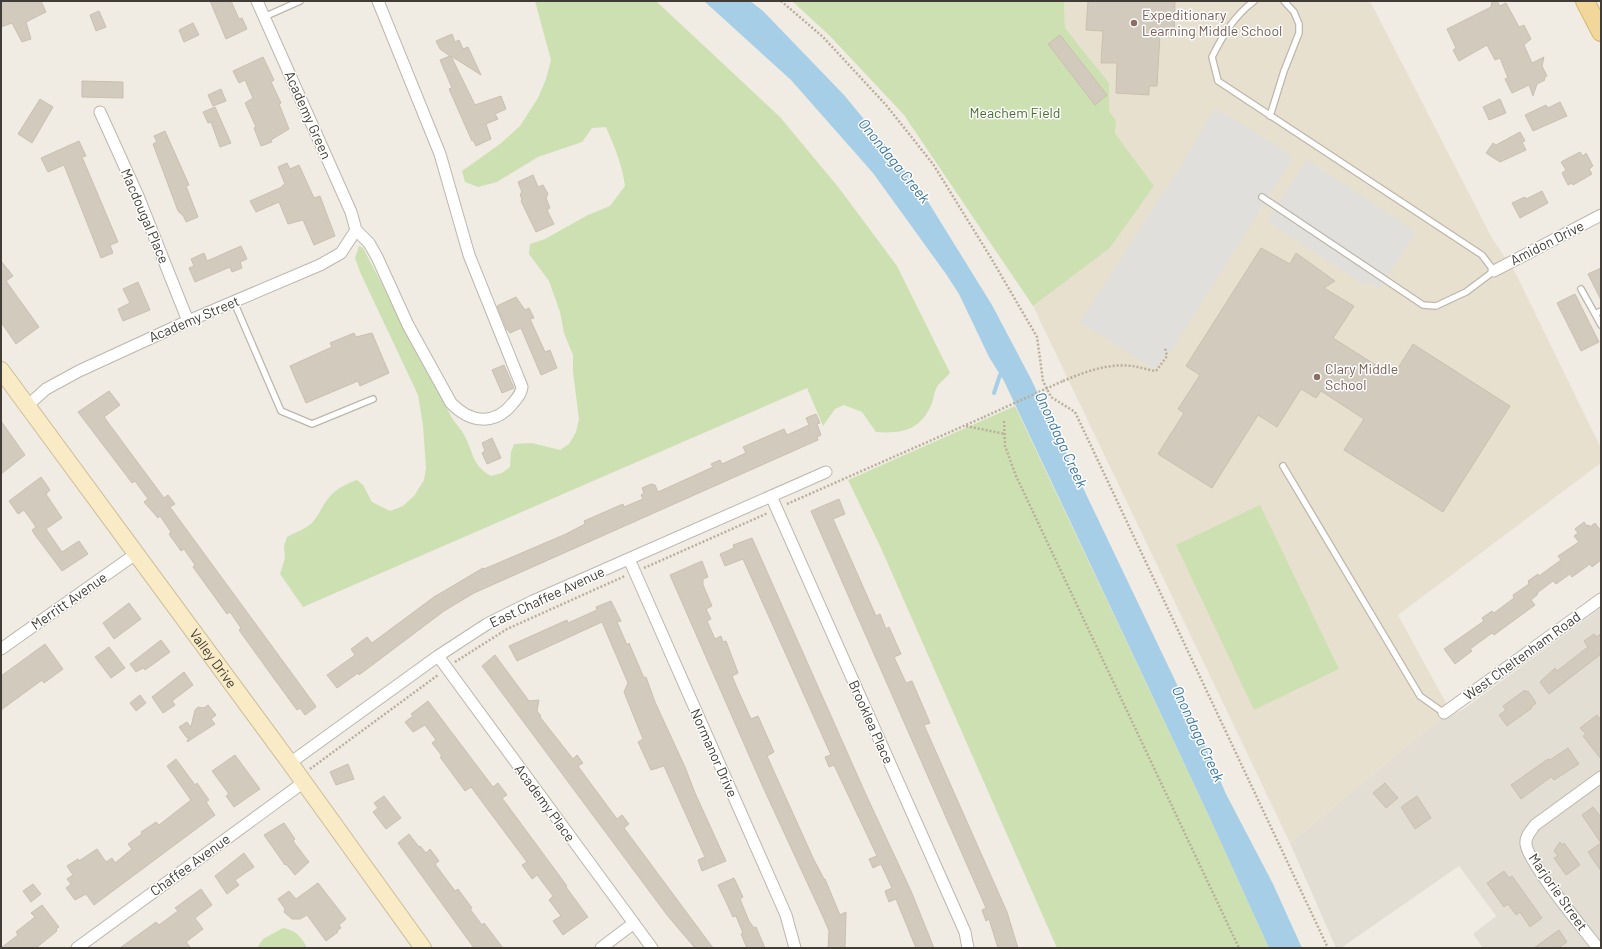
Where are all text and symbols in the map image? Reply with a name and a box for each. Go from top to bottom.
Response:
place label: Expeditionary Learning Middle School [1142,6,1282,39]
marker: Expeditionary Learning Middle School [1129,18,1139,28]
street label: Academy Green [281,68,335,161]
park label: Meachem Field [970,104,1060,121]
water label: Onondaga Creek [855,114,935,207]
street label: Macdougal Place [118,166,173,266]
street label: Amidon Drive [1507,217,1586,268]
street label: Academy Street [146,292,242,345]
place label: Clary Middle School [1325,360,1398,393]
marker: Clary Middle School [1312,372,1322,382]
water label: Onondaga Creek [1032,389,1092,491]
street label: East Chaffee Avenue [487,562,607,631]
street label: Merritt Avenue [28,568,110,633]
street label: West Cheltenham Road [1460,608,1583,704]
street label: Valley Drive [186,625,241,691]
street label: Brooklea Place [845,677,898,766]
water label: Onondaga Creek [1169,683,1229,785]
street label: Normanor Drive [687,706,742,800]
street label: Academy Place [512,761,579,845]
street label: Chaffee Avenue [146,830,233,899]
street label: Marjorie Street [1526,850,1591,934]

